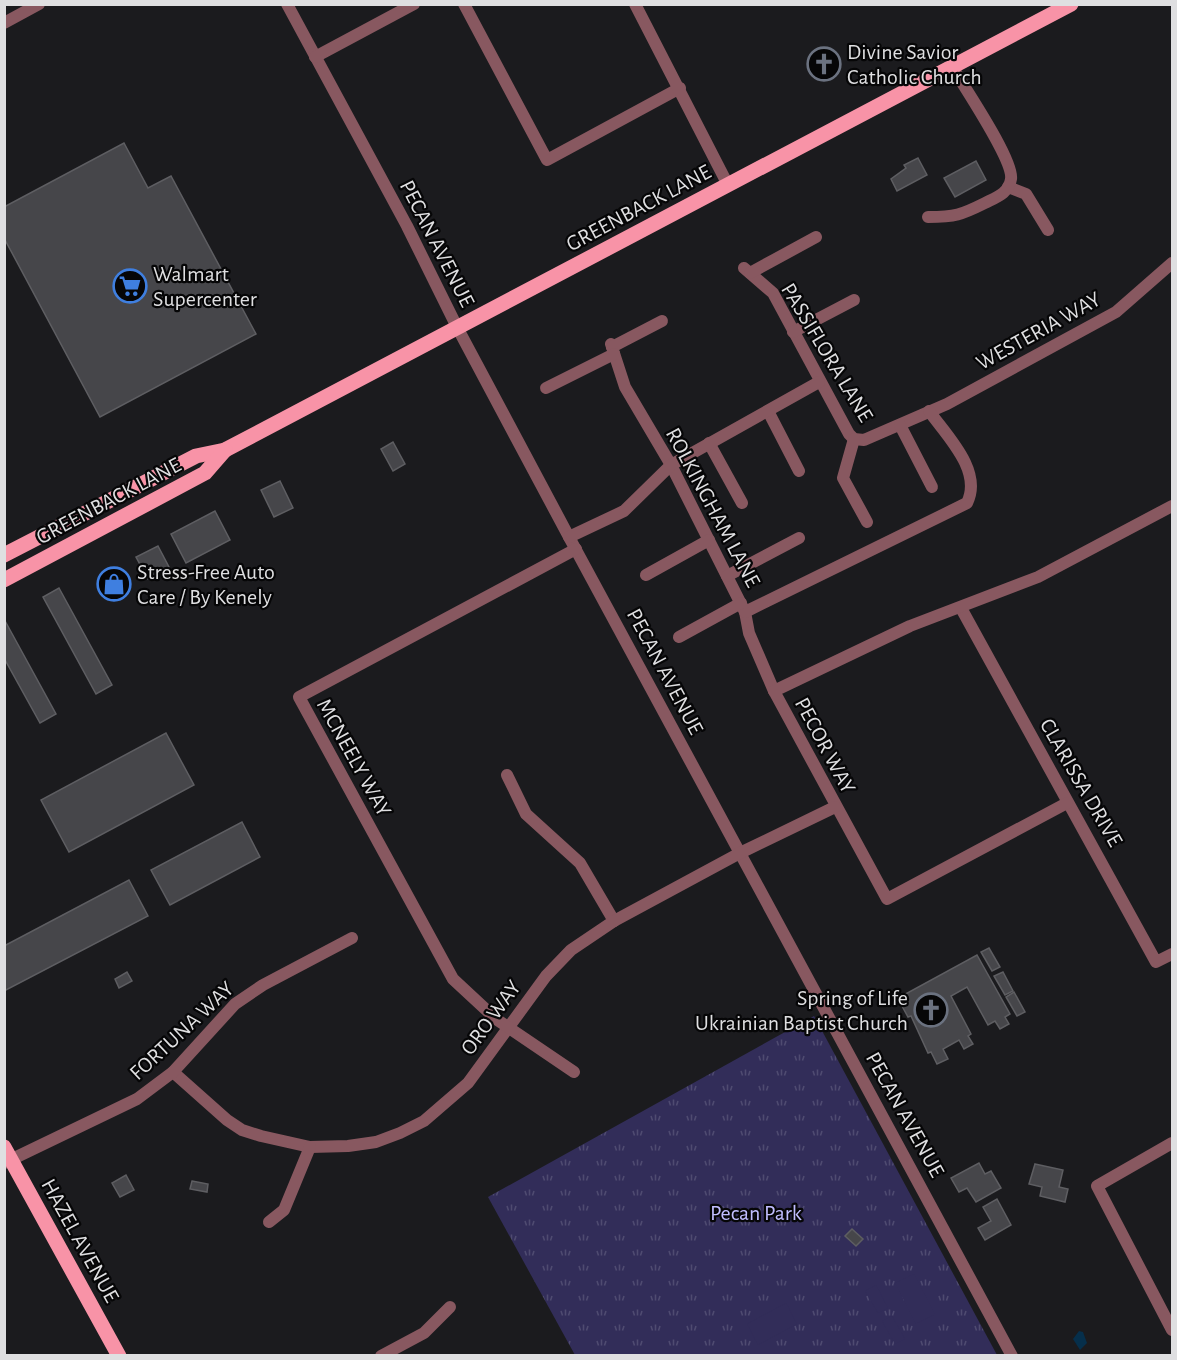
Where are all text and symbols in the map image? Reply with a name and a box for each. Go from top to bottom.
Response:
place label: Divine Savior Catholic Church [847,41,982,88]
church icon: Divine Savior Catholic Church [806,46,842,82]
street label: GREENBACK LANE [562,160,715,255]
street label: PECAN AVENUE [396,176,479,311]
place label: Walmart Supercenter [153,263,257,310]
supermarket icon: Walmart Supercenter [112,268,148,304]
street label: PASSIFLORA LANE [777,279,877,426]
street label: WESTERIA WAY [973,287,1105,374]
street label: ROLKINGHAM LANE [662,424,765,591]
street label: GREENBACK LANE [32,453,185,548]
place label: Stress-Free Auto Care / By Kenely [137,561,275,608]
shop icon: Stress-Free Auto Care / By Kenely [96,566,132,602]
street label: PECAN AVENUE [623,605,708,738]
street label: PECOR WAY [791,694,860,797]
street label: MCNEELY WAY [313,695,396,820]
street label: CLARISSA DRIVE [1036,715,1127,850]
street label: ORO WAY [457,976,525,1059]
street label: FORTUNA WAY [125,977,238,1084]
place label: Spring of Life Ukrainian Baptist Church [695,987,908,1034]
church icon: Spring of Life Ukrainian Baptist Church [913,992,949,1028]
street label: PECAN AVENUE [862,1048,949,1181]
street label: HAZEL AVENUE [37,1175,123,1306]
park label: Pecan Park [710,1202,802,1224]

